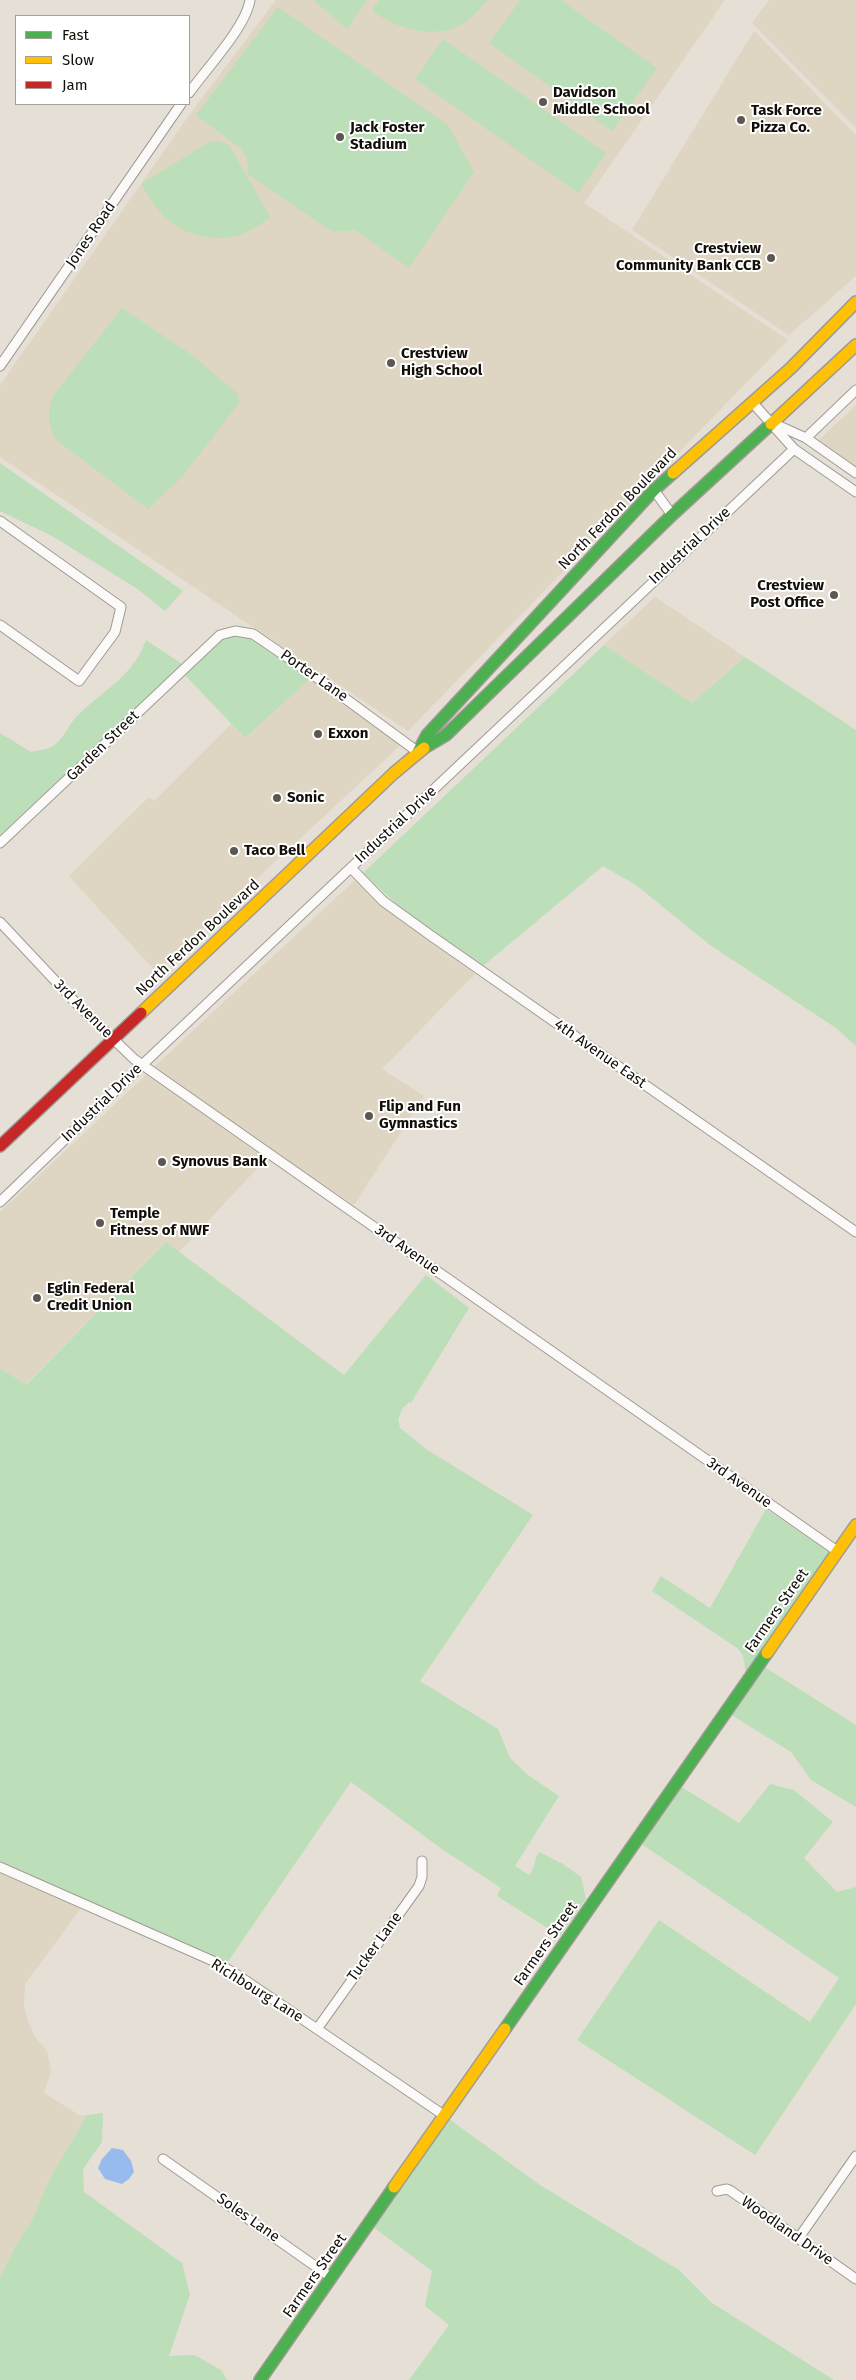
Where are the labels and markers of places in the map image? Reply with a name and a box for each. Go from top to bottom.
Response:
place label: Davidson Middle School [553,84,650,119]
marker: Davidson Middle School [537,96,549,108]
place label: Task Force Pizza Co. [751,102,822,137]
marker: Task Force Pizza Co. [735,114,747,126]
place label: Jack Foster Stadium [350,119,425,154]
marker: Jack Foster Stadium [334,131,346,143]
place label: Crestview Community Bank CCB [616,240,761,275]
marker: Crestview Community Bank CCB [765,252,777,264]
place label: Crestview High School [401,345,482,380]
marker: Crestview High School [385,357,397,369]
place label: Crestview Post Office [750,577,824,612]
marker: Crestview Post Office [828,589,840,601]
place label: Exxon [328,725,368,743]
marker: Exxon [312,728,324,740]
place label: Sonic [287,789,324,807]
marker: Sonic [271,792,283,804]
place label: Taco Bell [244,842,305,860]
marker: Taco Bell [228,845,240,857]
place label: Flip and Fun Gymnastics [379,1098,461,1133]
marker: Flip and Fun Gymnastics [363,1110,375,1122]
place label: Synovus Bank [172,1153,267,1171]
marker: Synovus Bank [156,1156,168,1168]
place label: Temple Fitness of NWF [110,1205,209,1240]
marker: Temple Fitness of NWF [94,1217,106,1229]
place label: Eglin Federal Credit Union [47,1280,134,1315]
marker: Eglin Federal Credit Union [31,1292,43,1304]

